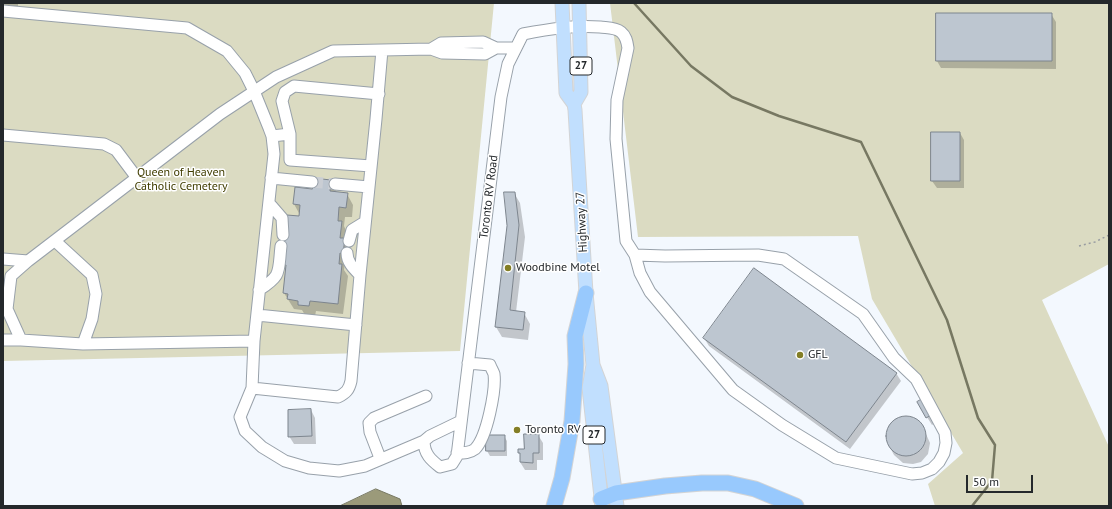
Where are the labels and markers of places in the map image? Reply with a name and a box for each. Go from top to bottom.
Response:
place label: Woodbine Motel [516,261,600,275]
marker: Woodbine Motel [503,263,513,273]
place label: GFL [808,348,828,362]
marker: GFL [795,350,805,360]
place label: Toronto RV [525,423,581,437]
marker: Toronto RV [512,425,522,435]

